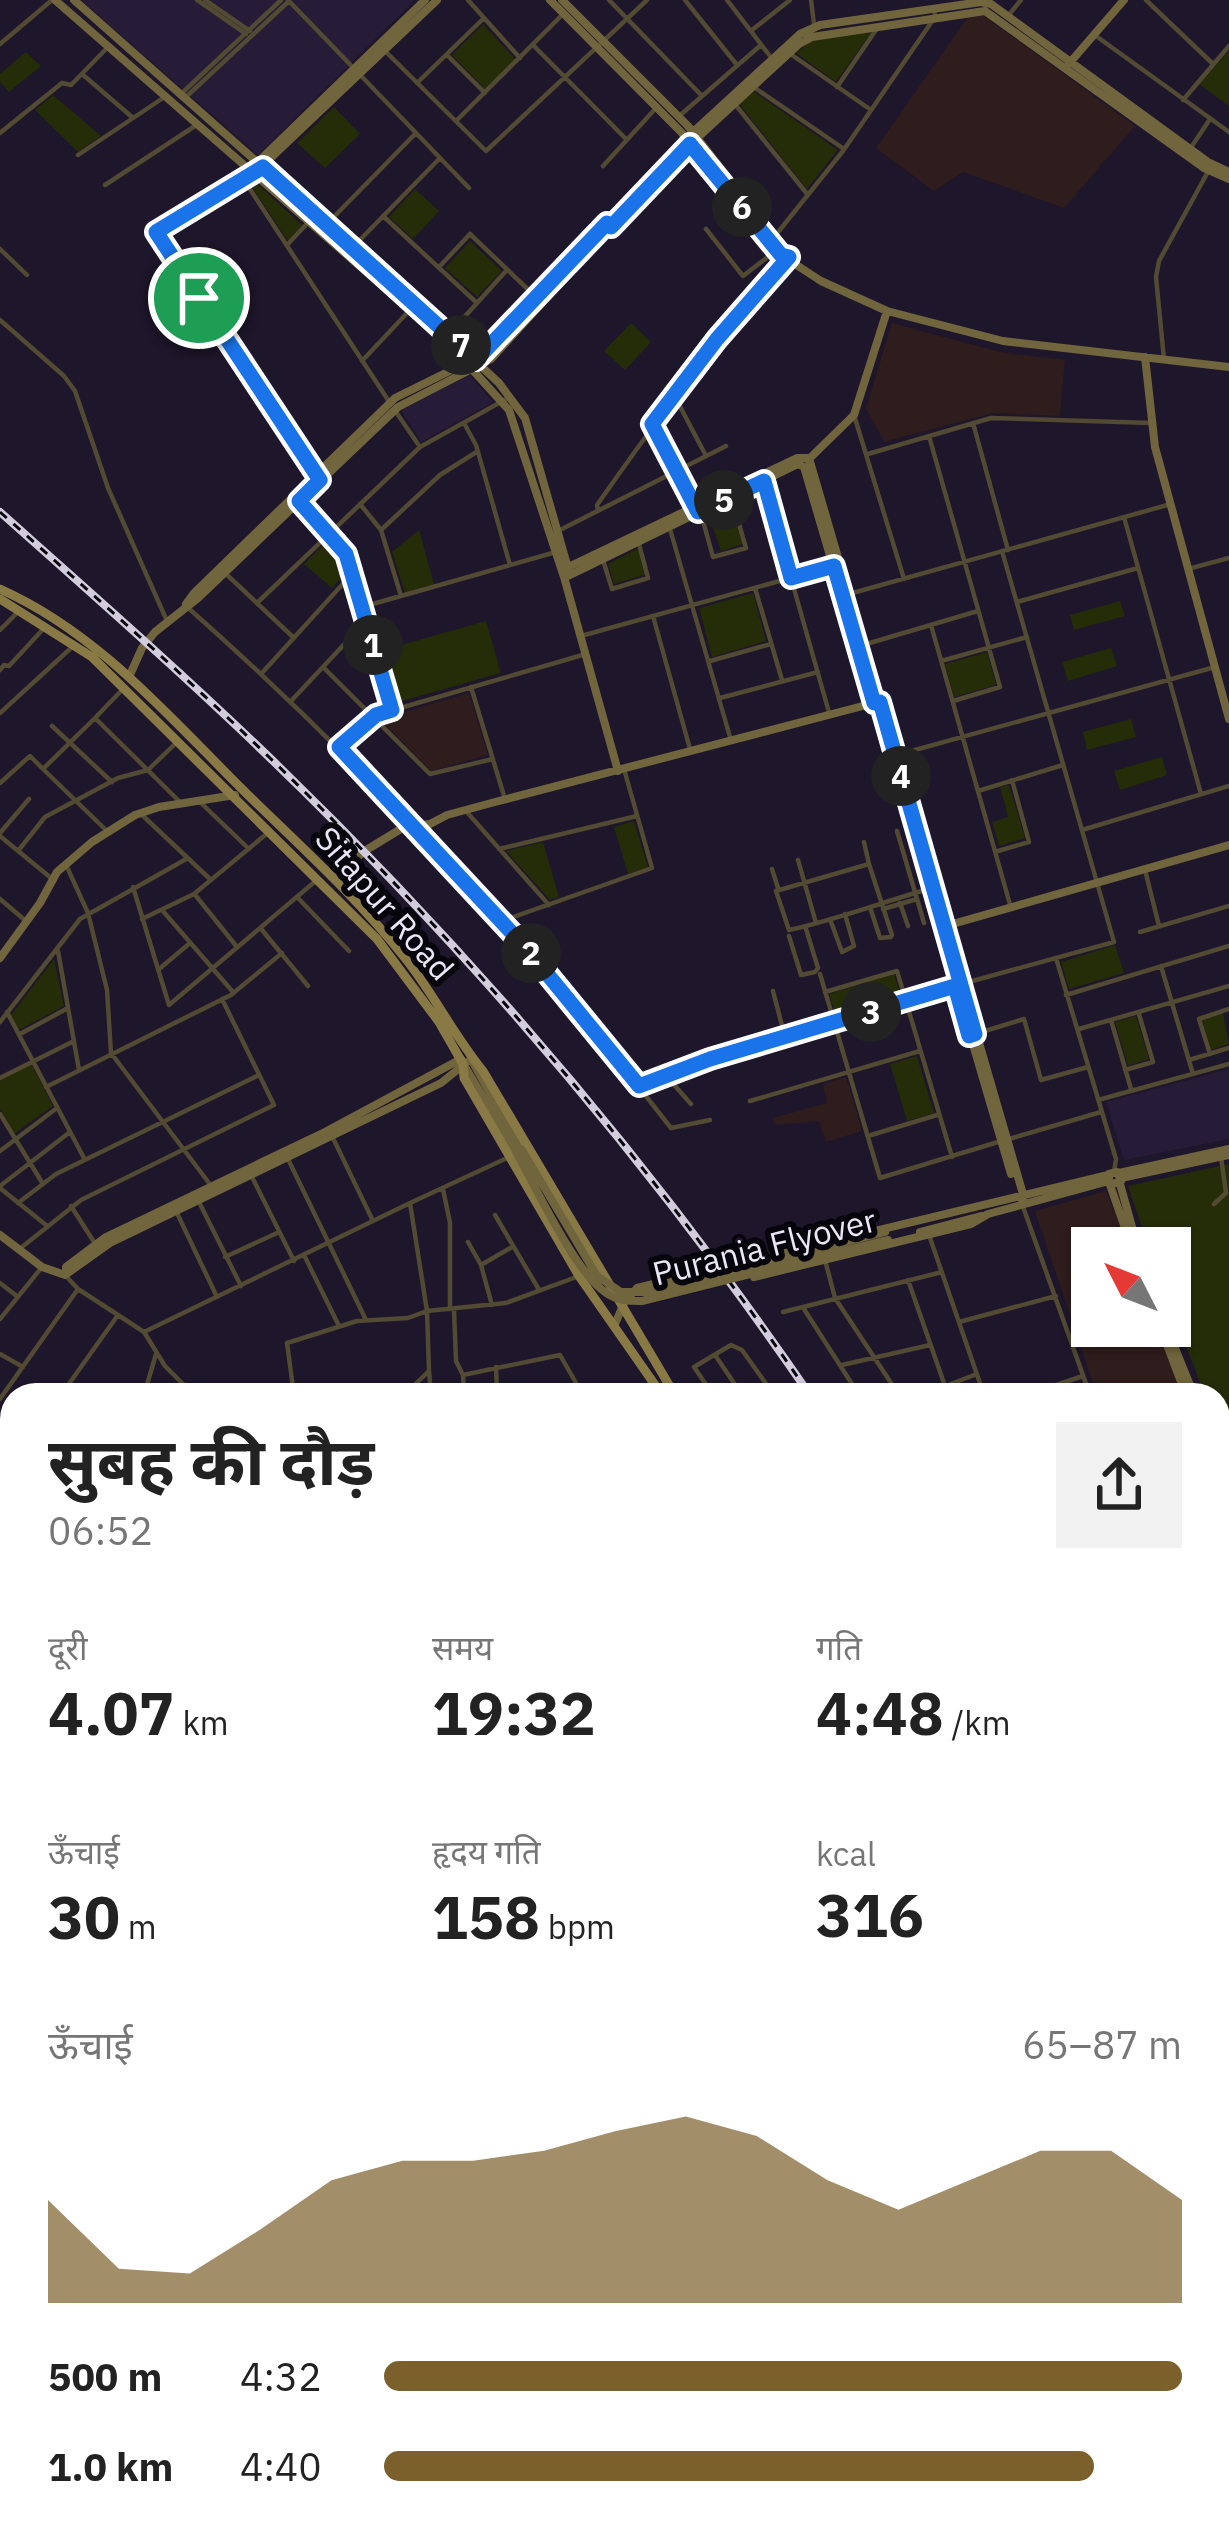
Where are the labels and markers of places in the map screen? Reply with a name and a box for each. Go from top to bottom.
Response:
pin: 6 [712,177,772,237]
pin [148,247,250,349]
pin: 7 [431,315,491,375]
pin: 5 [694,470,754,530]
pin: 1 [343,615,403,675]
pin: 4 [871,746,931,806]
pin: 2 [501,923,561,983]
pin: 3 [841,982,901,1042]

